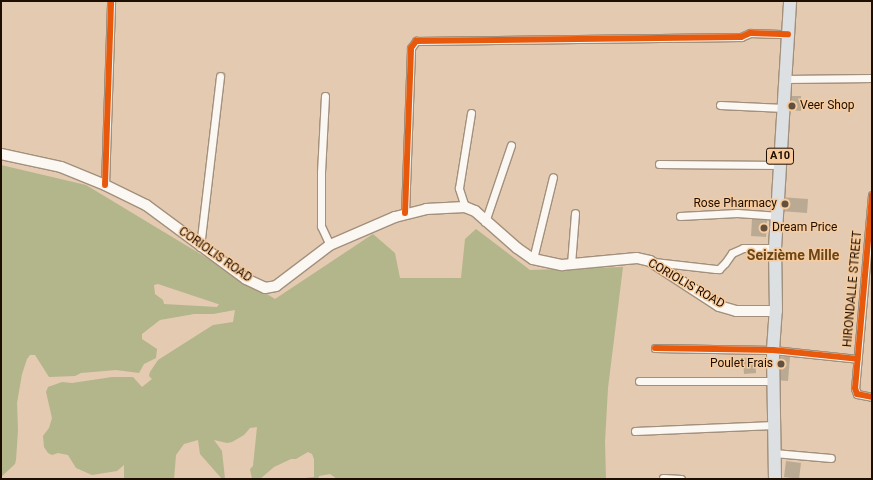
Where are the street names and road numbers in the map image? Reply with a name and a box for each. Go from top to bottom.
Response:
road number: A10 [765,147,795,165]
street label: CORIOLIS ROAD [176,224,254,286]
street label: HIRONDALLE STREET [841,230,865,348]
street label: CORIOLIS ROAD [645,256,727,312]

